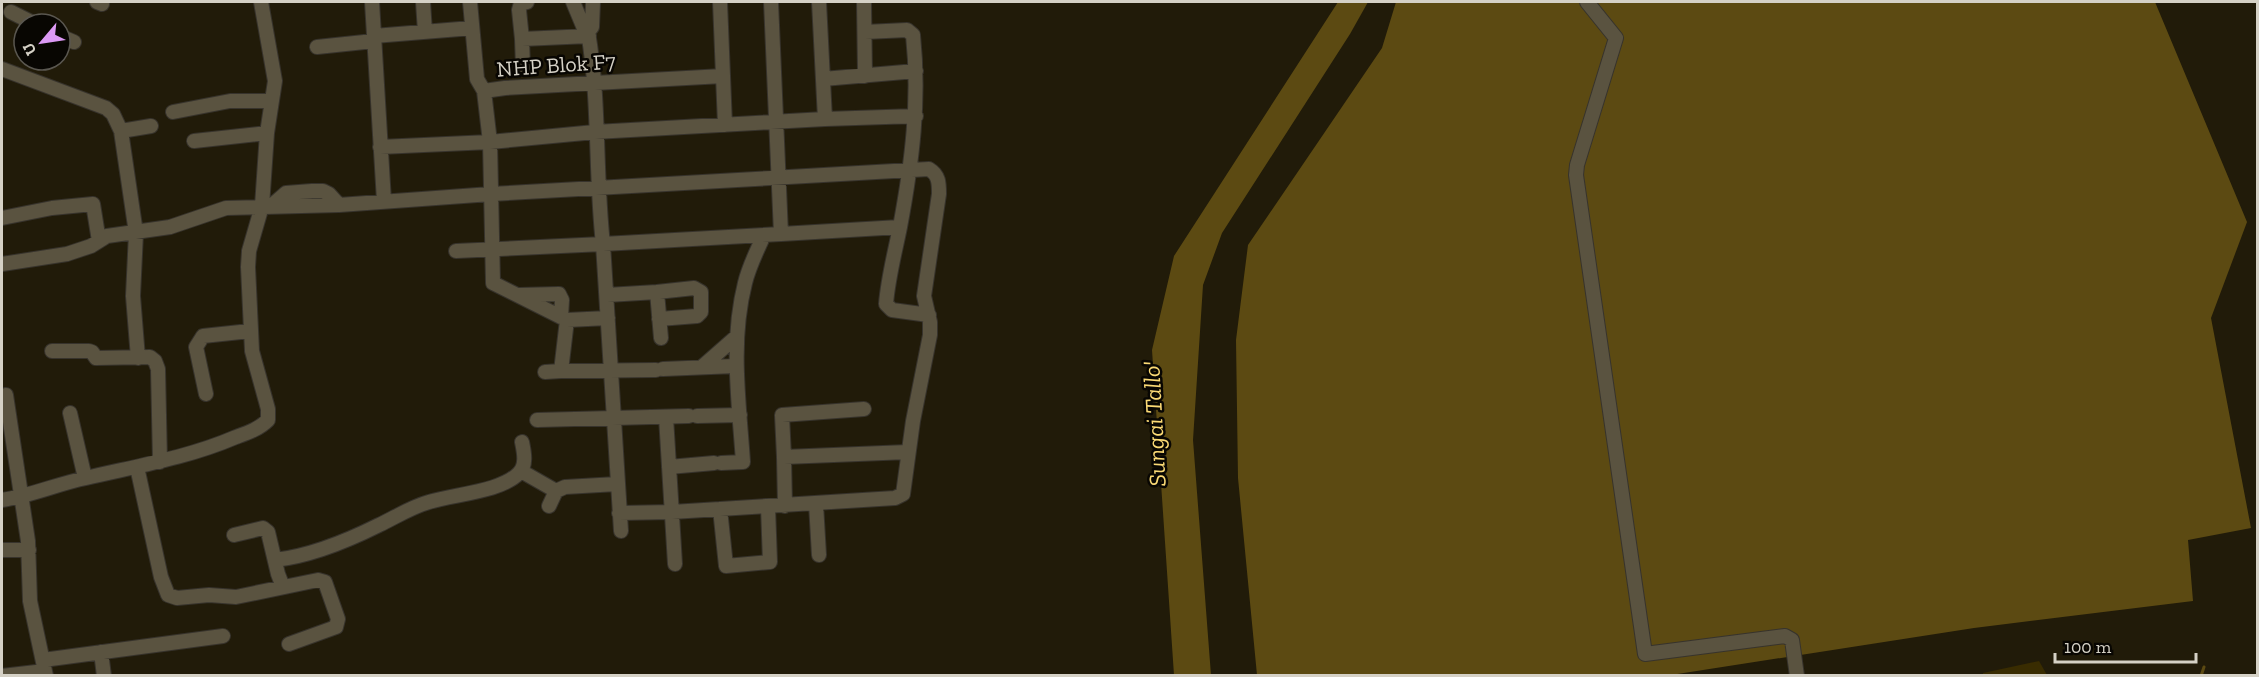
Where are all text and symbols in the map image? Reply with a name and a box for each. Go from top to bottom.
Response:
north arrow [12,12,72,72]
text: U [18,39,40,59]
street label: NHP Blok F7 [496,47,617,83]
water label: Sungai Tallo' [1136,360,1172,487]
scale bar [2055,626,2196,664]
text: 100 m [2064,636,2112,658]

